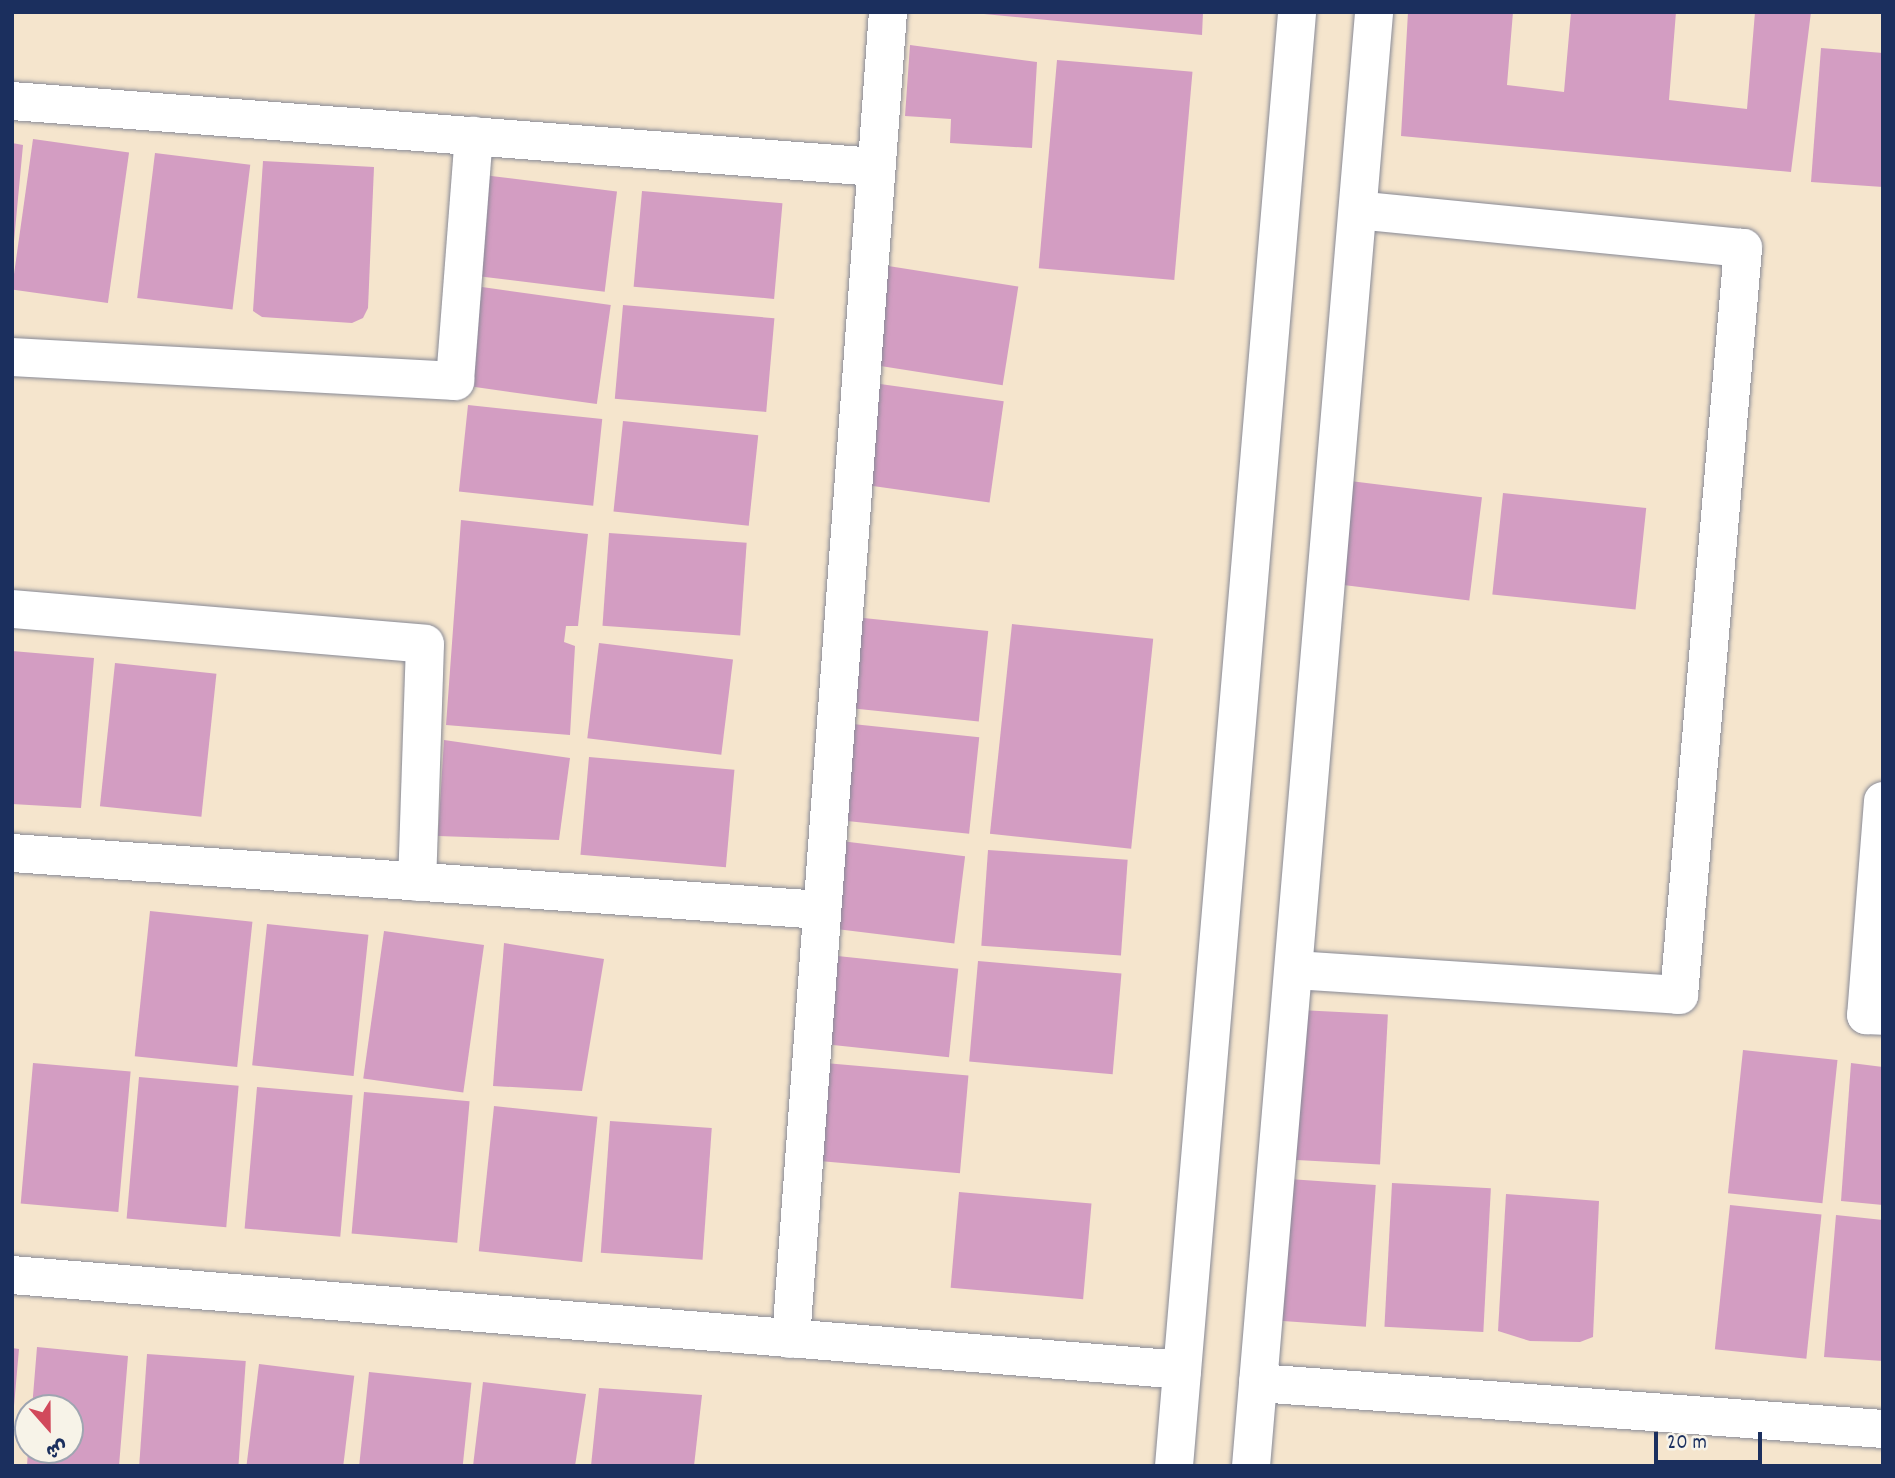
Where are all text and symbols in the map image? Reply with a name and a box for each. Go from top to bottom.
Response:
north arrow [14,1394,84,1464]
scale bar [1657,1418,1766,1462]
text: 20 m [1667,1429,1707,1459]
text: ش [41,1431,71,1464]

